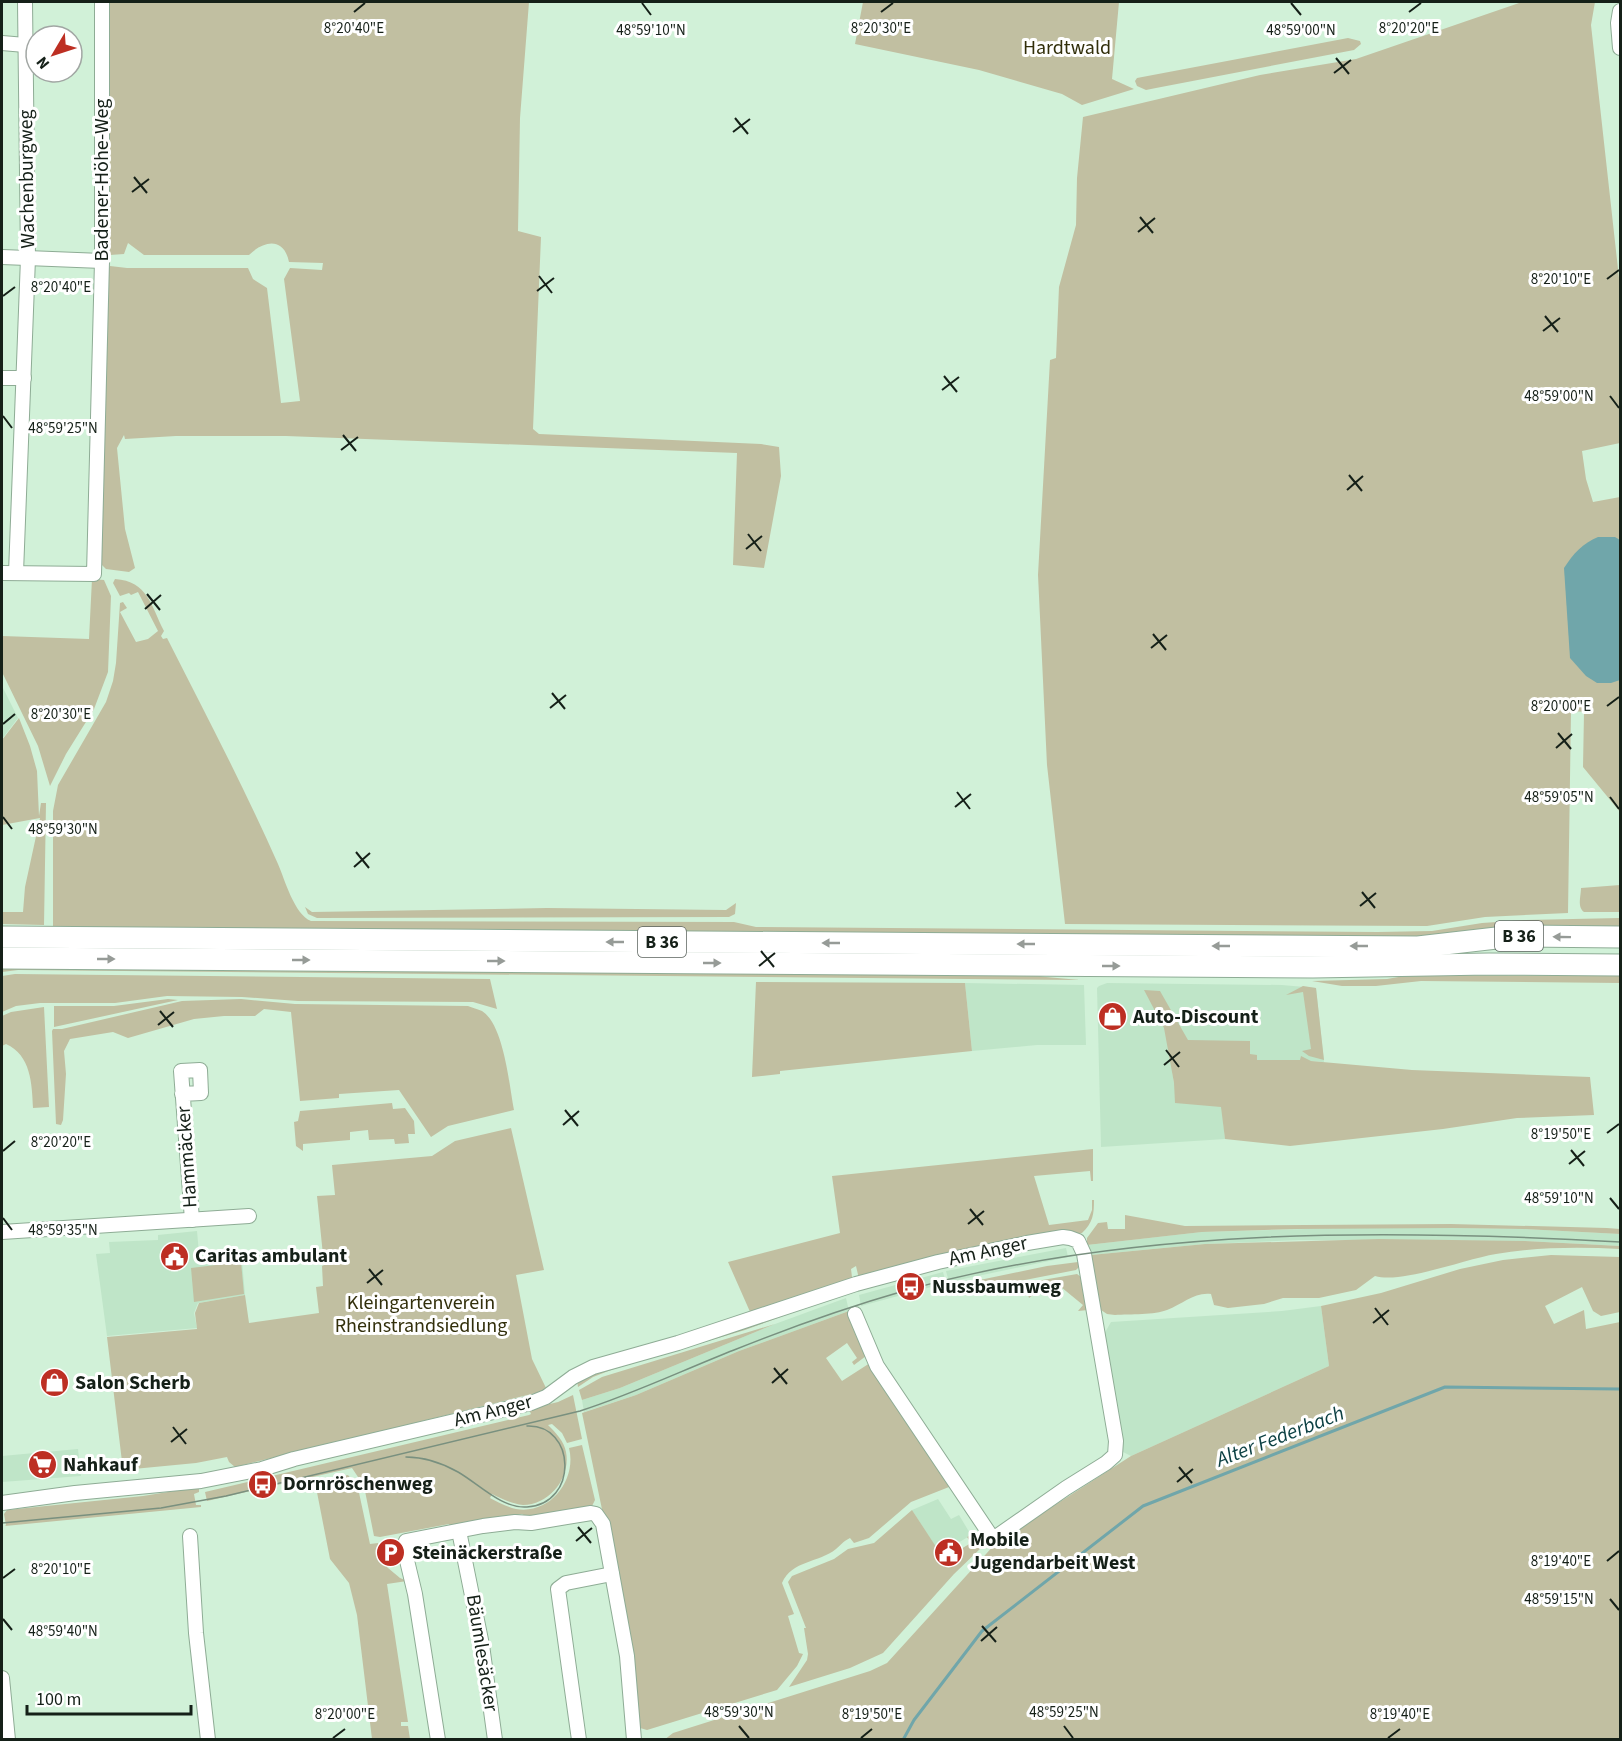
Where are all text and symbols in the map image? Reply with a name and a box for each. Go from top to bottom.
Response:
text: 8°20'40"E [324,18,384,39]
text: 8°20'30"E [851,18,911,39]
text: 8°20'20"E [1379,18,1439,39]
text: 48°59'10"N [616,20,686,41]
text: 48°59'00"N [1266,20,1336,41]
north arrow [24,24,84,84]
park label: Hardtwald [1023,34,1111,62]
text: N [31,52,55,74]
street label: Badener-Höhe-Weg [88,99,116,261]
street label: Wachenburgweg [12,109,42,249]
text: 8°20'10"E [1531,269,1591,290]
text: 8°20'40"E [31,277,91,298]
text: 48°59'00"N [1524,386,1594,407]
text: 48°59'25"N [28,418,98,439]
text: 8°20'00"E [1531,696,1591,717]
text: 8°20'30"E [31,704,91,725]
text: 48°59'05"N [1524,787,1594,808]
text: 48°59'30"N [28,819,98,840]
road number: B 36 [1495,921,1543,951]
road number: B 36 [638,927,686,957]
one-way arrow [1553,932,1572,942]
one-way arrow [605,937,624,946]
one-way arrow [821,938,840,948]
one-way arrow [1016,940,1035,949]
one-way arrow [1211,941,1230,951]
one-way arrow [1350,941,1369,951]
one-way arrow [97,954,116,964]
one-way arrow [292,955,311,965]
one-way arrow [487,957,506,966]
one-way arrow [703,958,722,968]
one-way arrow [1101,961,1120,971]
shop icon: Auto-Discount [1096,1001,1128,1033]
place label: Auto-Discount [1132,1003,1259,1031]
street label: Hammäcker [169,1105,205,1209]
text: 8°19'50"E [1531,1124,1591,1145]
text: 8°20'20"E [31,1132,91,1153]
text: 48°59'10"N [1524,1188,1594,1209]
text: 48°59'35"N [28,1220,98,1241]
street label: Am Anger [946,1229,1030,1273]
public building icon: Caritas ambulant [158,1240,190,1272]
place label: Caritas ambulant [195,1242,348,1270]
bus stop icon: Nussbaumweg [895,1271,927,1303]
place label: Nussbaumweg [932,1273,1061,1301]
park label: Kleingartenverein Rheinstrandsiedlung [335,1289,507,1340]
shop icon: Salon Scherb [38,1367,70,1399]
place label: Salon Scherb [75,1369,191,1397]
street label: Am Anger [451,1388,535,1434]
water label: Alter Federbach [1210,1398,1348,1475]
supermarket icon: Nahkauf [26,1449,58,1481]
place label: Nahkauf [63,1451,139,1479]
bus stop icon: Dornröschenweg [246,1468,278,1500]
place label: Dornröschenweg [283,1470,433,1498]
place label: Mobile Jugendarbeit West [970,1526,1136,1577]
public building icon: Mobile Jugendarbeit West [933,1536,965,1568]
parking icon: Steinäckerstraße [375,1537,407,1569]
place label: Steinäckerstraße [412,1539,563,1567]
text: 8°19'40"E [1531,1551,1591,1572]
text: 8°20'10"E [31,1559,91,1580]
text: 48°59'15"N [1524,1589,1594,1610]
street label: Bäumlesäcker [459,1592,505,1714]
text: 48°59'40"N [28,1621,98,1642]
scale bar [27,1678,190,1716]
text: 100 m [36,1687,81,1712]
text: 48°59'30"N [704,1702,774,1723]
text: 48°59'25"N [1029,1702,1099,1723]
text: 8°20'00"E [315,1704,375,1725]
text: 8°19'50"E [842,1704,902,1725]
text: 8°19'40"E [1370,1704,1430,1725]

